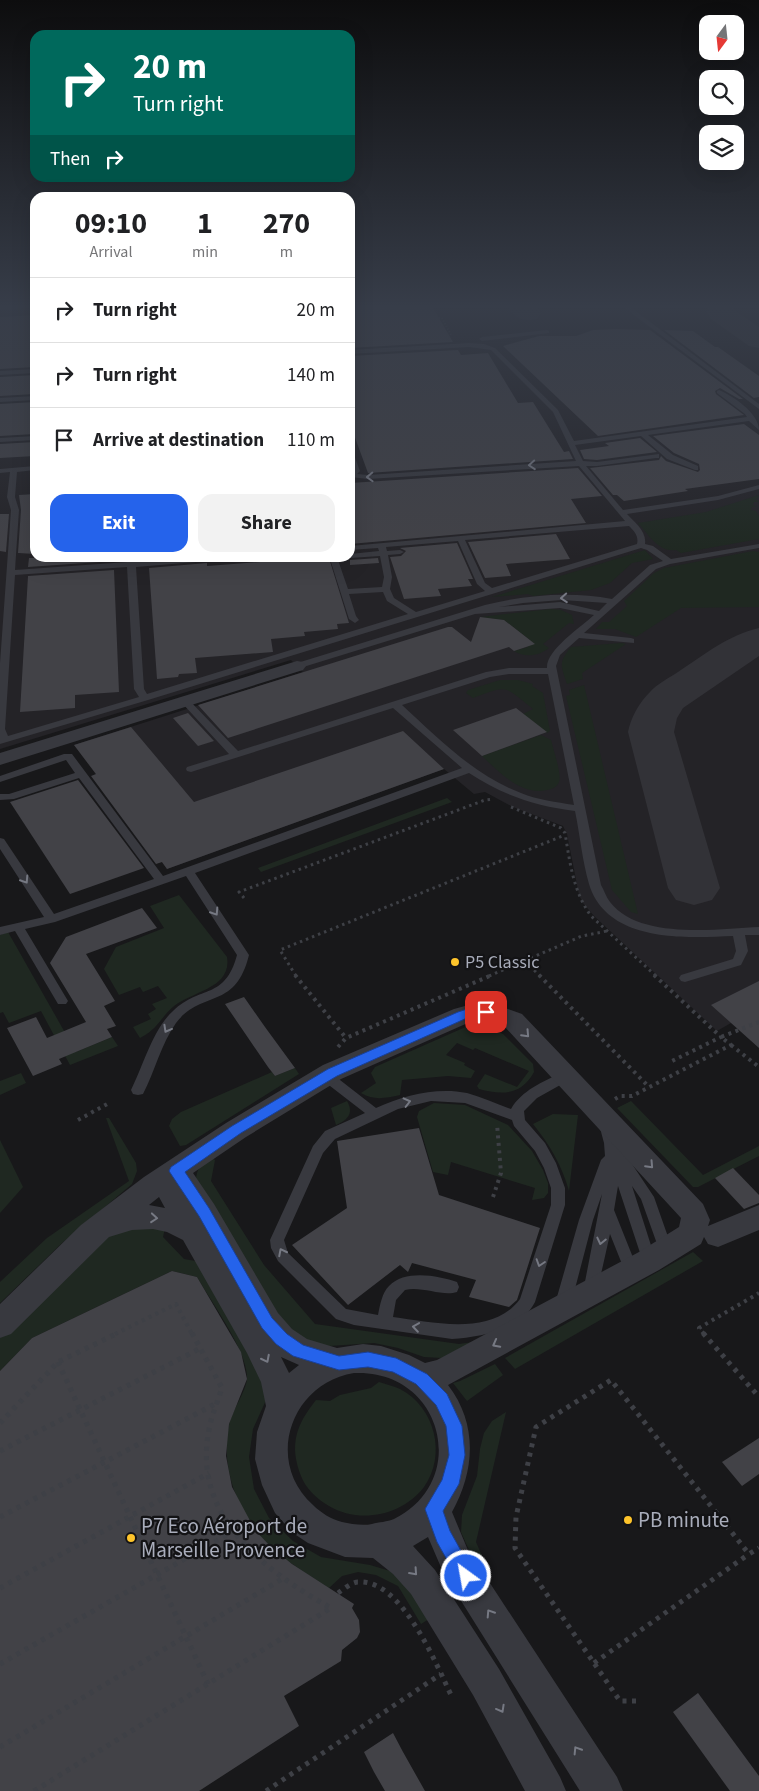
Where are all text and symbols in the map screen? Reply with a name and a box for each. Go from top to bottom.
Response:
north arrow [699,15,744,60]
map controls [699,15,744,170]
text: 20 m [133,42,207,92]
icon: right [50,50,115,115]
button: search [699,70,744,115]
text: Turn right [133,88,223,120]
button: layers [699,125,744,170]
icon: right [100,145,128,173]
text: Then [50,146,90,173]
text: 09:10 [75,202,147,245]
text: 1 [197,202,213,245]
text: 270 [263,202,310,245]
text: Arrival [89,241,132,263]
text: min [192,241,218,263]
text: m [280,241,293,263]
icon: right [50,296,78,324]
text: Turn right [93,297,177,324]
text: 20 m [297,297,335,324]
icon: right [50,361,78,389]
text: Turn right [93,362,177,389]
text: 140 m [287,362,335,389]
icon: arrive [50,426,78,454]
text: Arrive at destination [93,427,264,454]
text: 110 m [287,427,335,454]
one-way arrow [528,460,536,471]
one-way arrow [366,471,374,482]
button: Exit [50,494,188,552]
button: Share [198,494,335,552]
one-way arrow [560,592,568,603]
one-way arrow [19,874,29,883]
one-way arrow [209,906,218,916]
place label: P5 Classic [465,950,539,975]
marker: P5 Classic [449,956,461,968]
pin [465,991,507,1033]
icon: arrive [472,998,500,1026]
one-way arrow [164,1023,174,1032]
one-way arrow [520,1028,529,1037]
one-way arrow [402,1097,411,1108]
one-way arrow [644,1160,653,1169]
one-way arrow [151,1212,159,1223]
one-way arrow [596,1236,607,1245]
one-way arrow [277,1248,288,1257]
one-way arrow [536,1258,546,1266]
one-way arrow [411,1322,419,1333]
one-way arrow [492,1338,501,1348]
one-way arrow [260,1353,270,1362]
place label: PB minute [638,1505,729,1535]
place label: P7 Eco Aéroport de Marseille Provence [141,1511,307,1565]
marker: PB minute [622,1514,634,1526]
marker: P7 Eco Aéroport de Marseille Provence [125,1532,137,1544]
position arrow [439,1549,491,1601]
one-way arrow [408,1566,417,1575]
one-way arrow [487,1609,496,1618]
one-way arrow [494,1703,504,1712]
one-way arrow [574,1746,584,1755]

